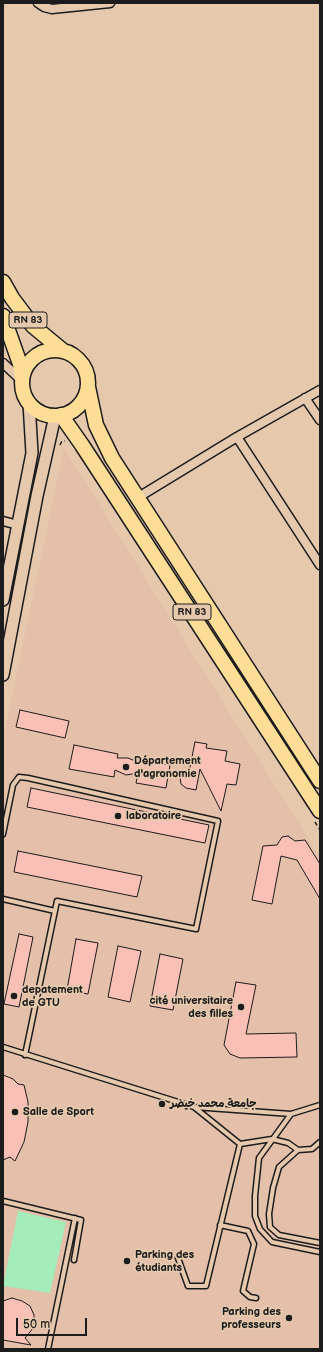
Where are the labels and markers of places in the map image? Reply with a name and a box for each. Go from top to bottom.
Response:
place label: Département d'agronomie [134,754,201,780]
marker: Département d'agronomie [121,762,131,772]
place label: laboratoire [126,809,181,823]
marker: laboratoire [113,811,123,821]
place label: depatement de GTU [22,983,83,1009]
marker: depatement de GTU [9,991,19,1001]
place label: cité universitaire des filles [149,994,233,1020]
marker: cité universitaire des filles [236,1002,246,1012]
place label: جامعة محمد خيضر [170,1097,256,1111]
marker: جامعة محمد خيضر [157,1099,167,1109]
place label: Salle de Sport [23,1105,94,1119]
marker: Salle de Sport [10,1107,20,1117]
place label: Parking des étudiants [135,1248,194,1274]
marker: Parking des étudiants [122,1256,132,1266]
place label: Parking des professeurs [221,1305,281,1331]
marker: Parking des professeurs [284,1313,294,1323]

